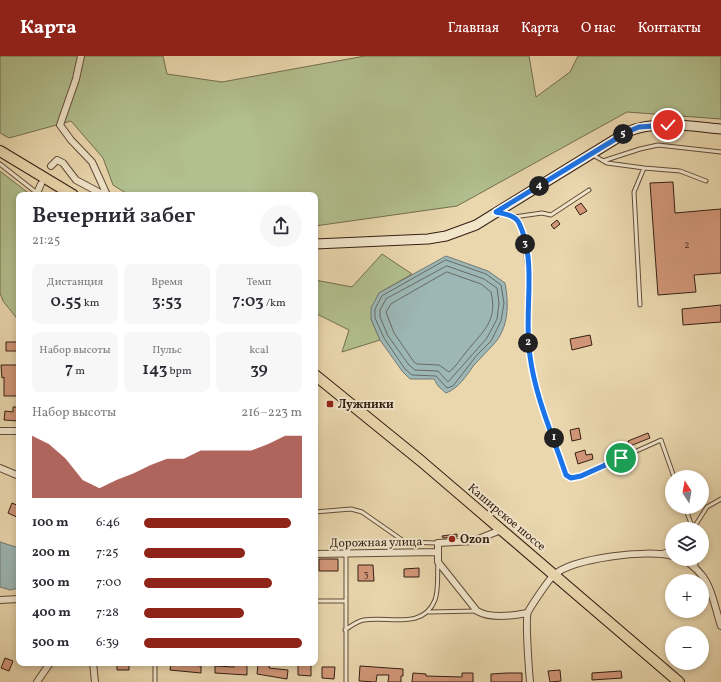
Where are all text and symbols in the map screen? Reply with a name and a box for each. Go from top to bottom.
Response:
text: Карта [20,15,77,41]
text: Главная [448,19,499,38]
text: Карта [521,19,559,38]
text: О нас [581,19,616,38]
text: Контакты [638,19,701,38]
pin [651,108,685,142]
icon: check [657,114,679,136]
pin: 5 [613,124,633,144]
text: 5 [620,126,626,141]
pin: 4 [529,176,549,196]
text: 4 [536,178,542,193]
text: Вечерний забег [32,201,195,232]
button: share [260,205,302,247]
text: 21:25 [32,232,60,250]
pin: 3 [515,234,535,254]
text: 3 [522,236,528,251]
house number: 2 [684,238,690,252]
text: Дистанция [47,275,103,290]
text: Время [151,275,183,290]
text: Темп [247,275,271,290]
text: 0.55 [51,290,82,313]
text: 3:53 [152,290,182,313]
text: 7:03 [232,290,264,313]
text: km [82,296,99,311]
text: /km [264,296,286,311]
pin: 2 [518,333,538,353]
text: 2 [525,335,531,350]
text: Набор высоты [39,343,111,358]
text: Пульс [152,343,182,358]
text: kcal [249,343,269,358]
text: 7 [65,358,73,381]
text: 143 [142,358,167,381]
text: 39 [250,358,268,381]
text: m [73,364,85,379]
text: bpm [167,364,192,379]
place label: Лужники [338,397,394,413]
marker: Лужники [325,399,335,409]
text: Набор высоты [32,404,116,422]
text: 216–223 m [241,404,302,422]
pin: 1 [544,428,564,448]
text: 1 [552,430,556,445]
pin [604,441,638,475]
icon: arrive [610,447,632,469]
north arrow [665,470,709,514]
map controls [665,470,709,670]
street label: Каширское шоссе [464,480,549,555]
text: 100 m [32,514,69,532]
text: 6:46 [96,514,120,532]
button: layers [665,522,709,566]
place label: Ozon [460,532,490,548]
street label: Дорожная улица [330,534,422,552]
marker: Ozon [447,534,457,544]
text: 200 m [32,544,70,562]
text: 7:25 [96,544,119,562]
house number: 3 [363,567,369,581]
text: 300 m [32,574,70,592]
text: 7:00 [96,574,121,592]
button: + [665,574,709,618]
text: 400 m [32,604,71,622]
text: 7:28 [96,604,119,622]
button: − [665,626,709,670]
text: 500 m [32,634,69,652]
text: 6:39 [96,634,119,652]

